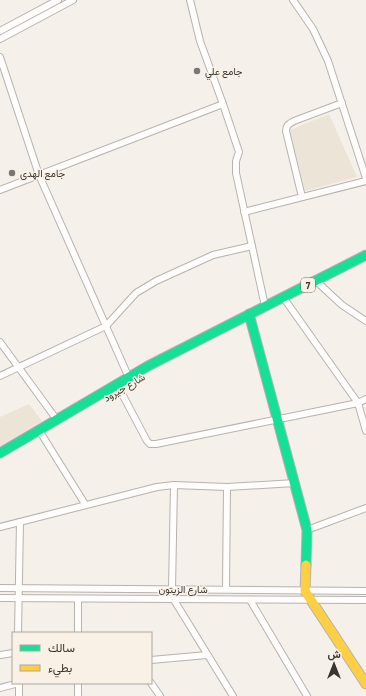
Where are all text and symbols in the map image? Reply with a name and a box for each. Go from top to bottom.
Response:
place label: جامع علي [205,65,243,80]
marker: جامع علي [192,66,202,76]
place label: جامع الهدى [20,167,66,180]
marker: جامع الهدى [7,168,17,178]
road number: 7 [301,278,315,292]
street label: شارع جيرود [101,370,147,404]
street label: شارع الزيتون [158,583,208,596]
legend [12,632,152,684]
text: سالك [48,640,75,654]
north arrow [314,644,354,684]
text: ش [327,647,341,661]
text: بطيء [48,660,72,678]

